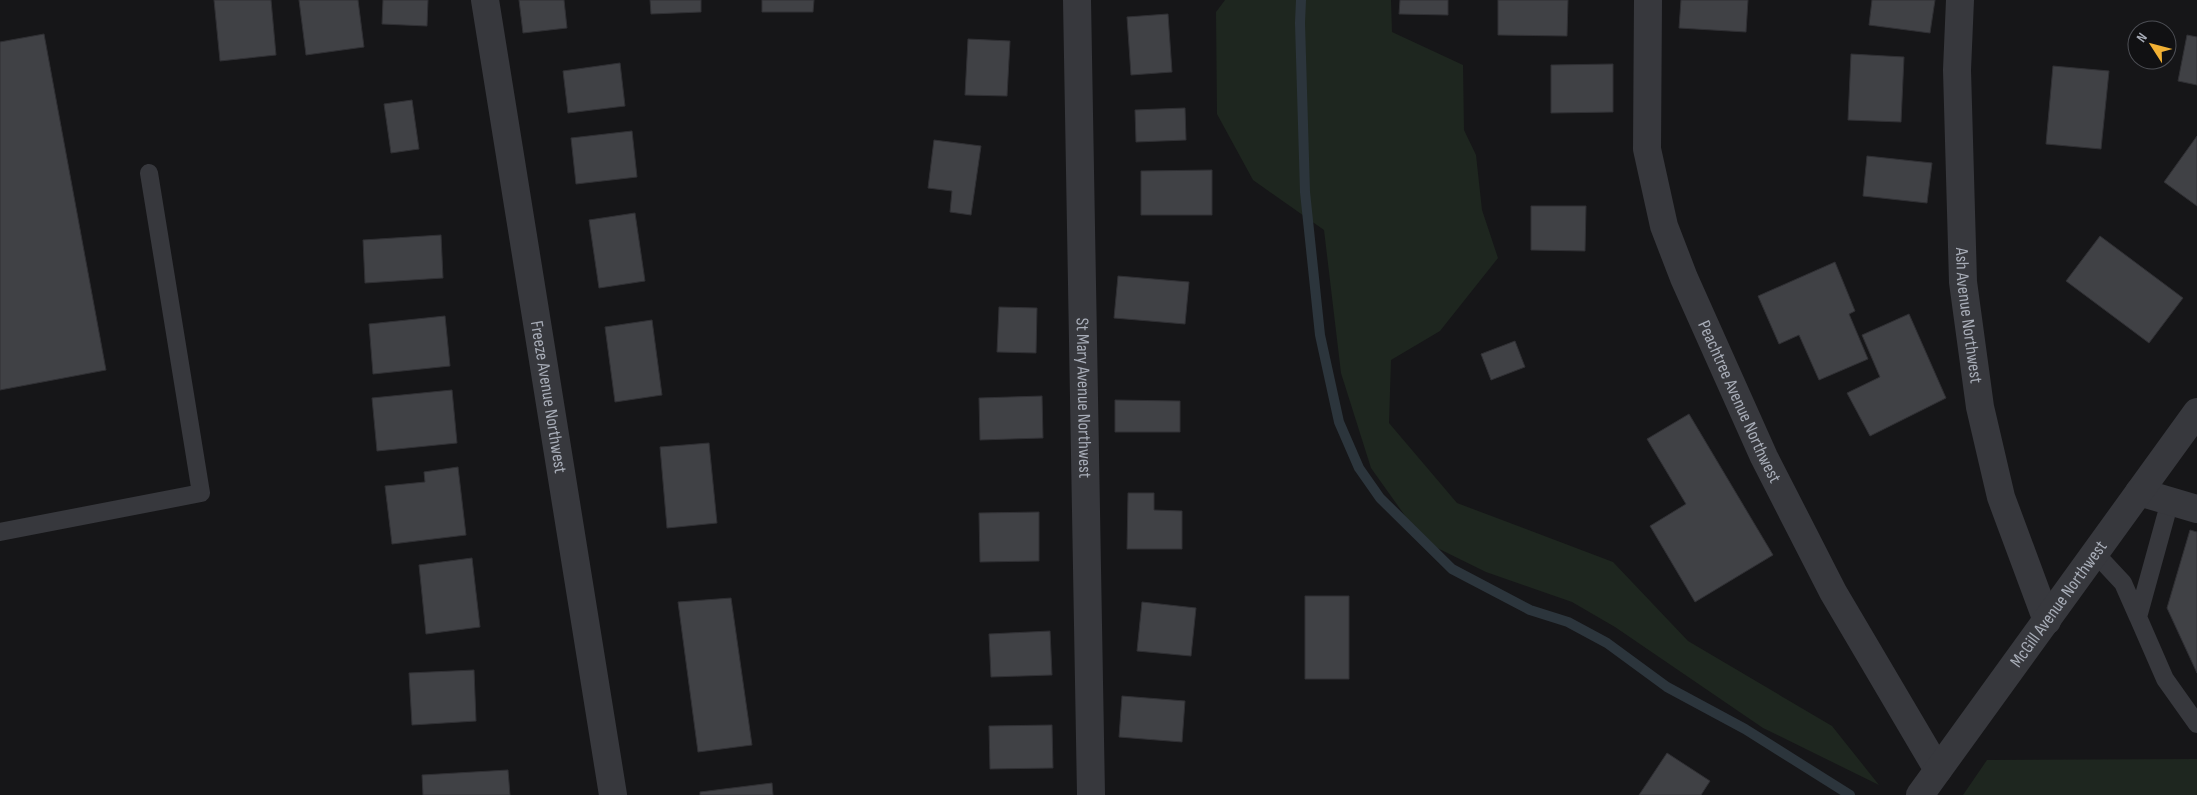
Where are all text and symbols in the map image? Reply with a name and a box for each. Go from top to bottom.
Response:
north arrow [2127,20,2177,70]
text: N [2133,30,2151,46]
street label: Ash Avenue Northwest [1951,246,1987,385]
street label: Peachtree Avenue Northwest [1693,317,1786,487]
street label: St Mary Avenue Northwest [1072,318,1095,479]
street label: Freeze Avenue Northwest [526,319,571,475]
street label: McGill Avenue Northwest [2006,536,2112,672]

